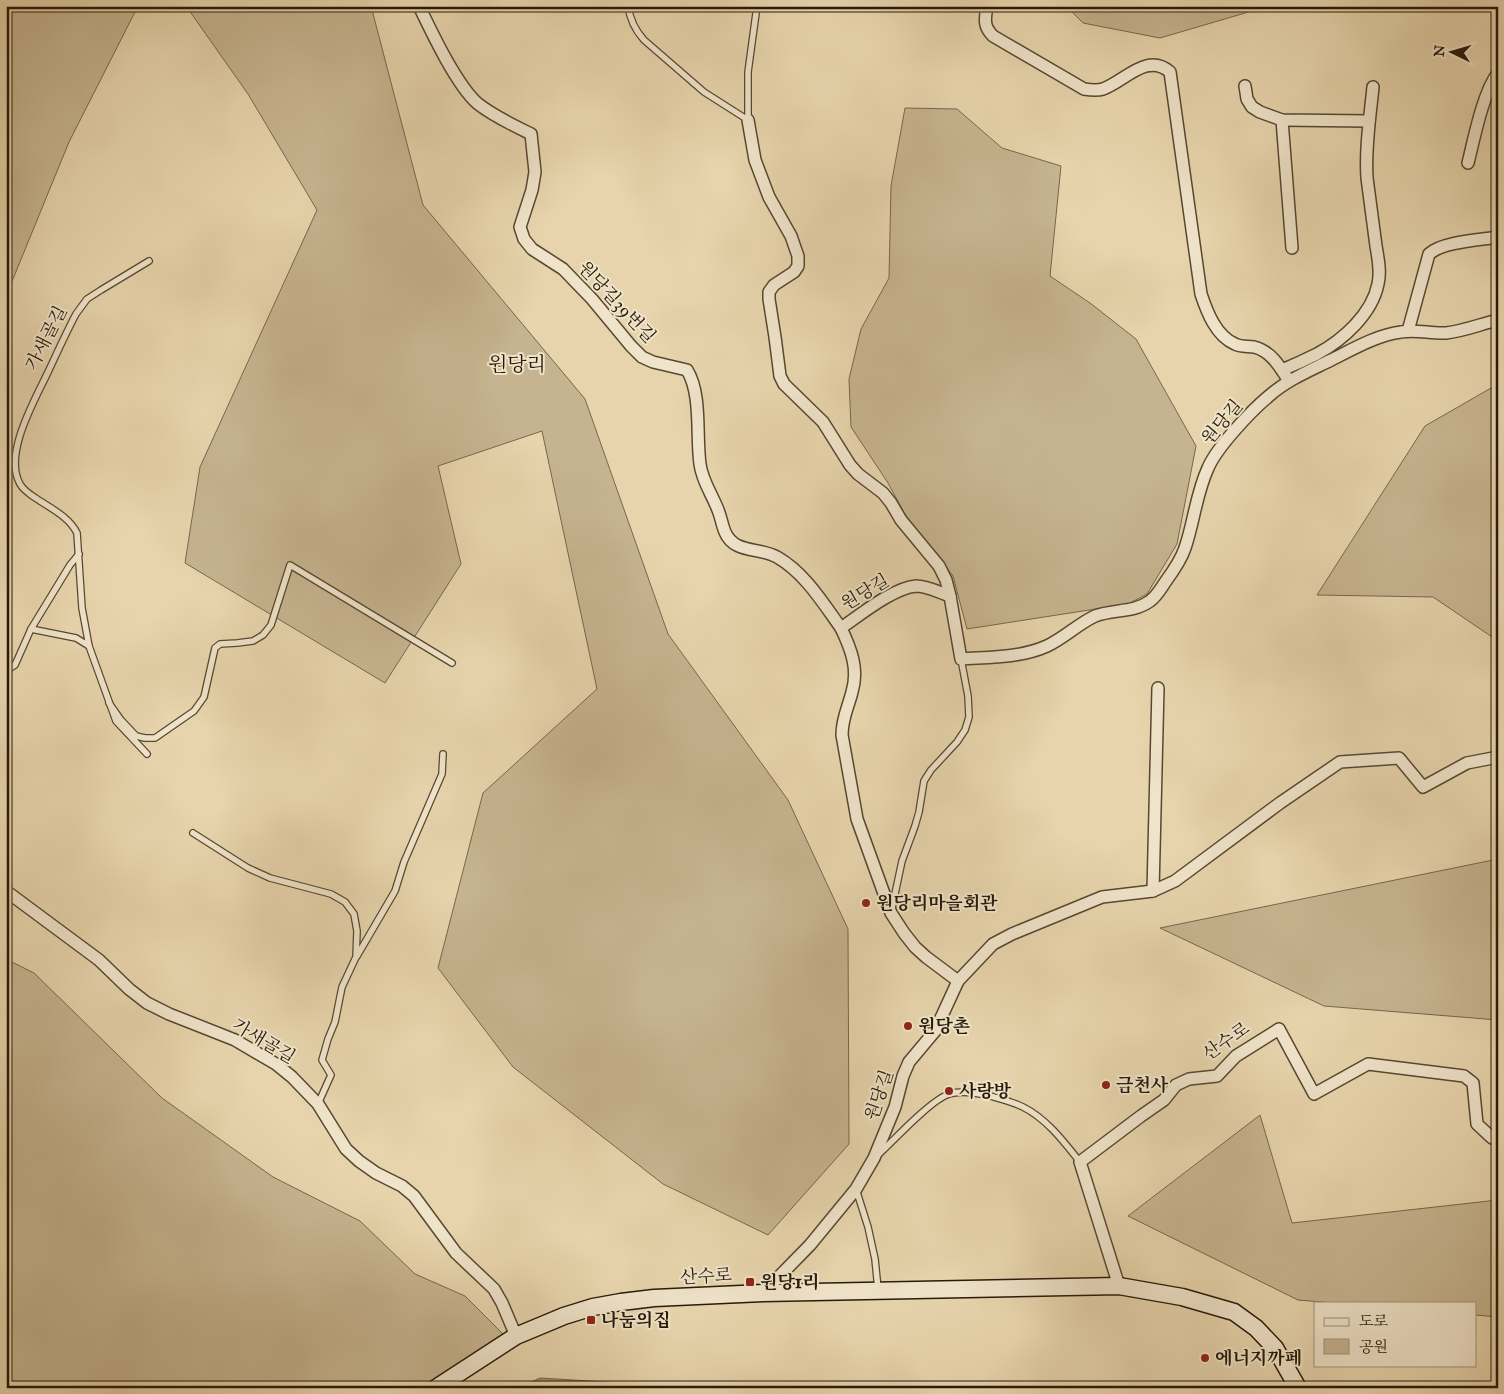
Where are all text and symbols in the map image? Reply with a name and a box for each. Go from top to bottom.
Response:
north arrow [1426,28,1476,78]
text: N [1431,44,1449,58]
street label: 원당길39번길 [574,257,660,347]
street label: 가새골길 [20,302,72,374]
district label: 원당리 [488,352,546,376]
street label: 원당길 [1197,395,1247,449]
street label: 원당길 [837,569,893,615]
place label: 원당리마을회관 [876,892,998,914]
marker: 원당리마을회관 [860,897,872,909]
street label: 가새골길 [229,1014,299,1068]
place label: 원당촌 [918,1015,971,1037]
street label: 산수로 [1198,1017,1254,1065]
marker: 원당촌 [902,1020,914,1032]
street label: 원당길 [860,1067,898,1123]
place label: 금천사 [1116,1074,1169,1096]
marker: 금천사 [1100,1079,1112,1091]
place label: 사랑방 [959,1080,1012,1102]
marker: 사랑방 [943,1085,955,1097]
street label: 산수로 [679,1264,733,1288]
place label: 원당1리 [760,1271,819,1293]
marker: 원당1리 [744,1276,756,1288]
legend [1314,1302,1476,1366]
place label: 나눔의집 [601,1309,671,1331]
text: 도로 [1359,1312,1388,1330]
marker: 나눔의집 [585,1314,597,1326]
text: 공원 [1359,1338,1388,1356]
place label: 에너지까페 [1215,1347,1302,1369]
marker: 에너지까페 [1199,1352,1211,1364]

